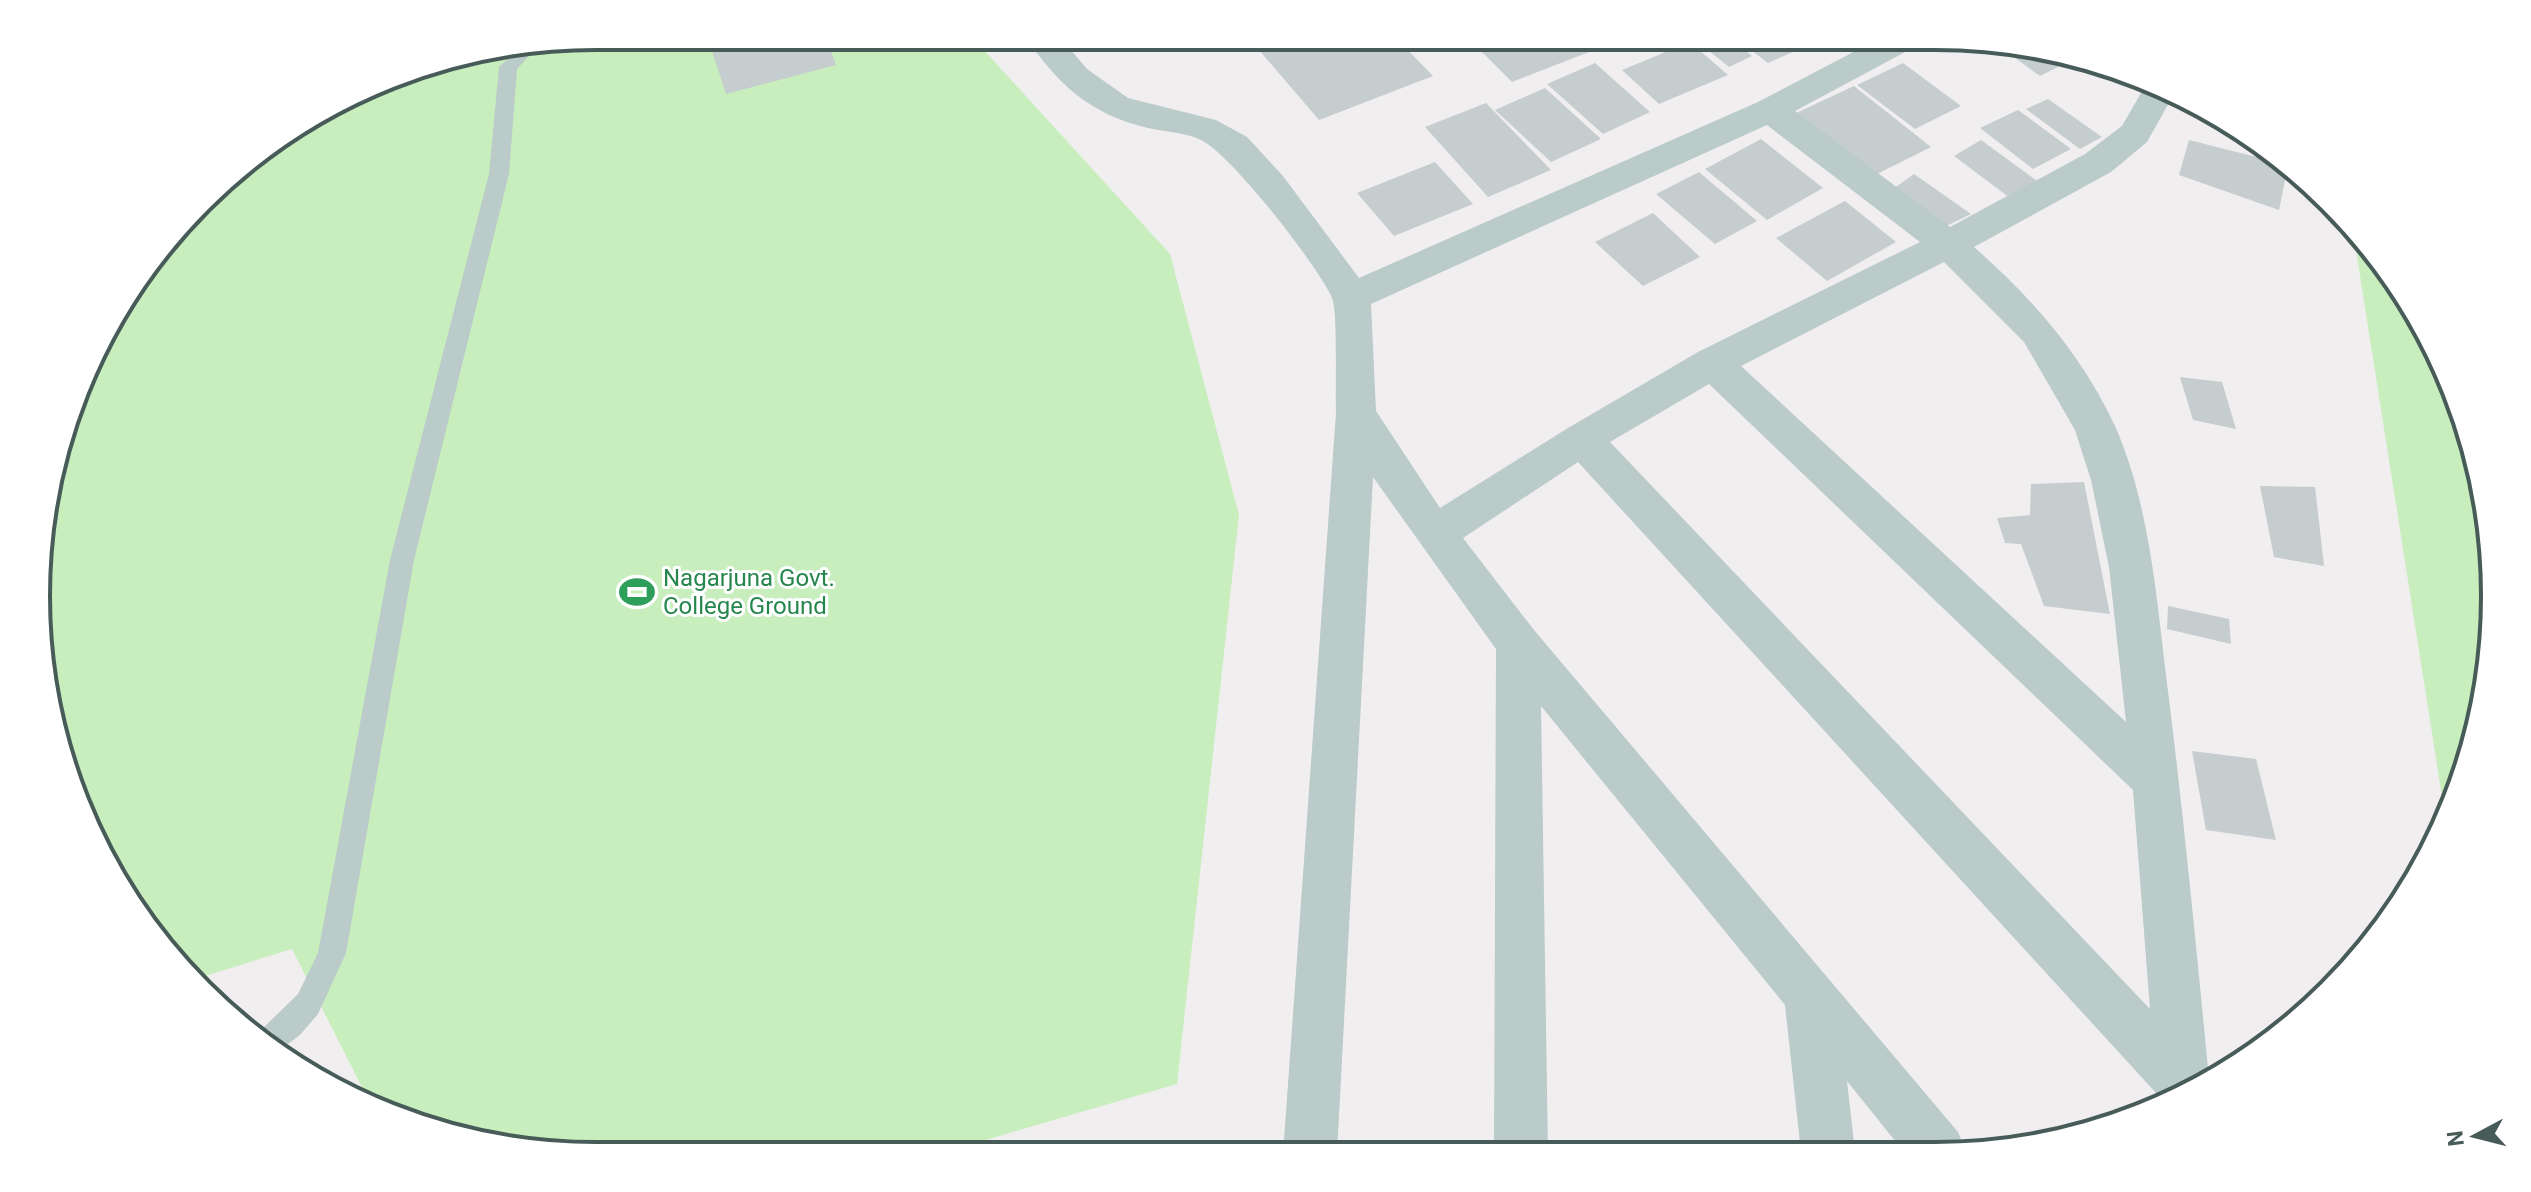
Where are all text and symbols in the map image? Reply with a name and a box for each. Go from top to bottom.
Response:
place label: Nagarjuna Govt. College Ground [663,564,835,620]
sports icon: Nagarjuna Govt. College Ground [618,573,656,611]
north arrow [2435,1096,2515,1176]
text: N [2442,1129,2469,1148]

